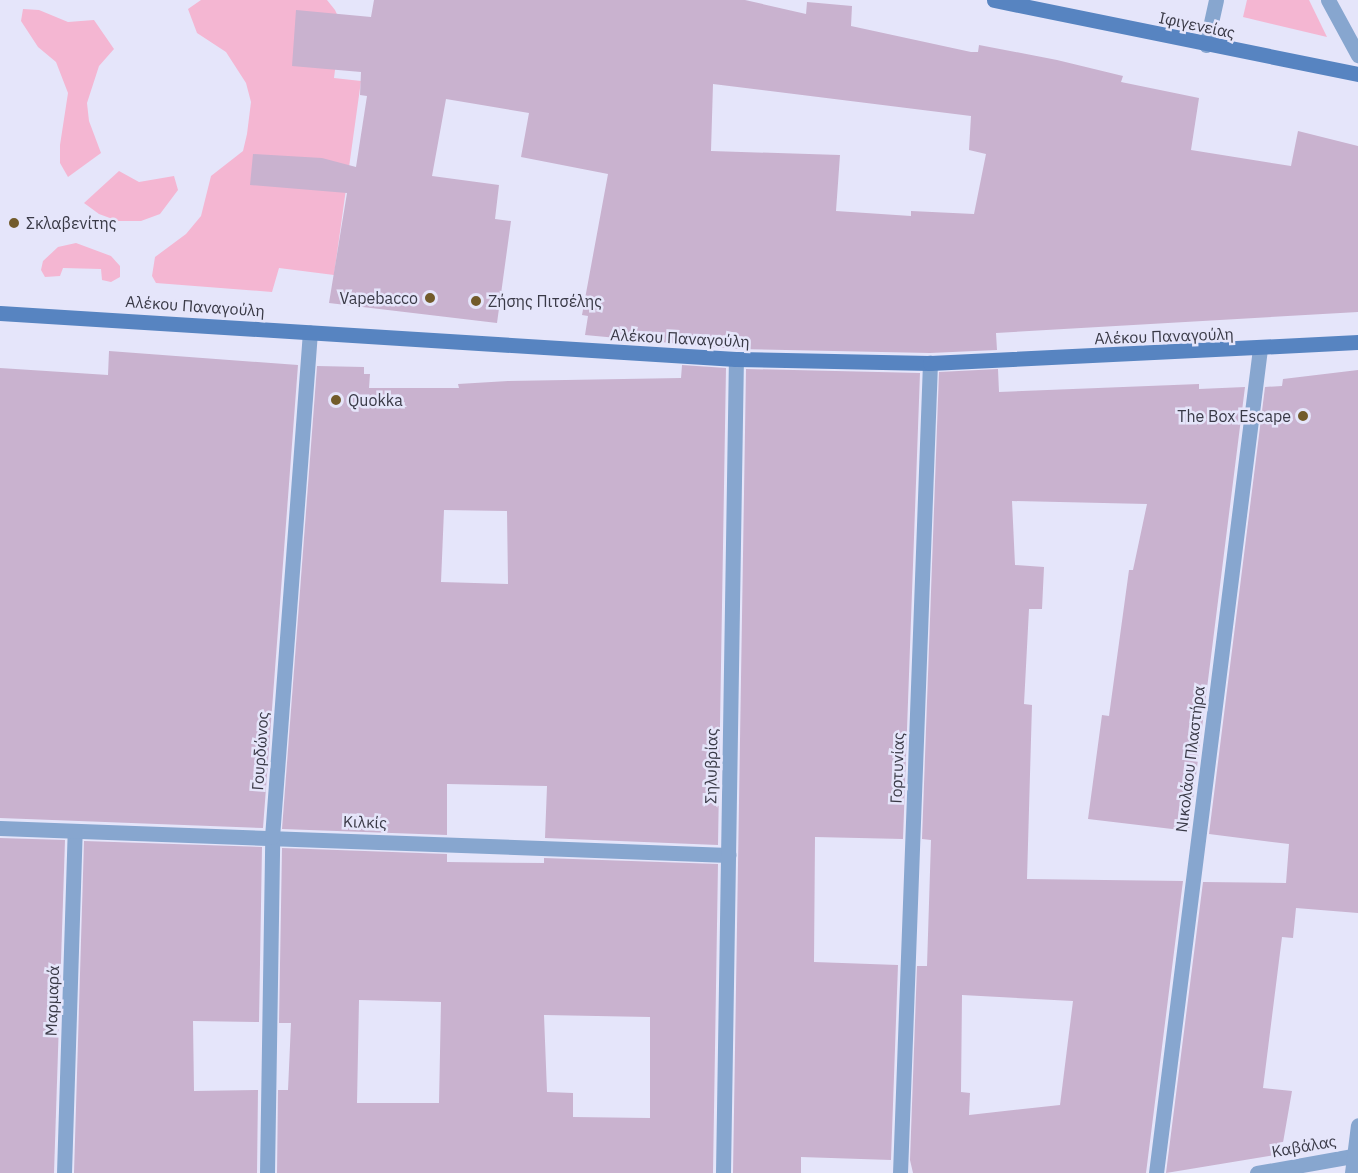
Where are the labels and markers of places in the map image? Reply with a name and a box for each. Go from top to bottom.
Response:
place label: Σκλαβενίτης [26,213,116,233]
marker: Σκλαβενίτης [7,216,21,230]
place label: Vapebacco [339,288,418,308]
marker: Vapebacco [423,291,437,305]
place label: Ζήσης Πιτσέλης [488,291,602,311]
marker: Ζήσης Πιτσέλης [469,294,483,308]
place label: Quokka [348,390,403,410]
marker: Quokka [329,393,343,407]
place label: The Box Escape [1177,406,1291,426]
marker: The Box Escape [1296,409,1310,423]

